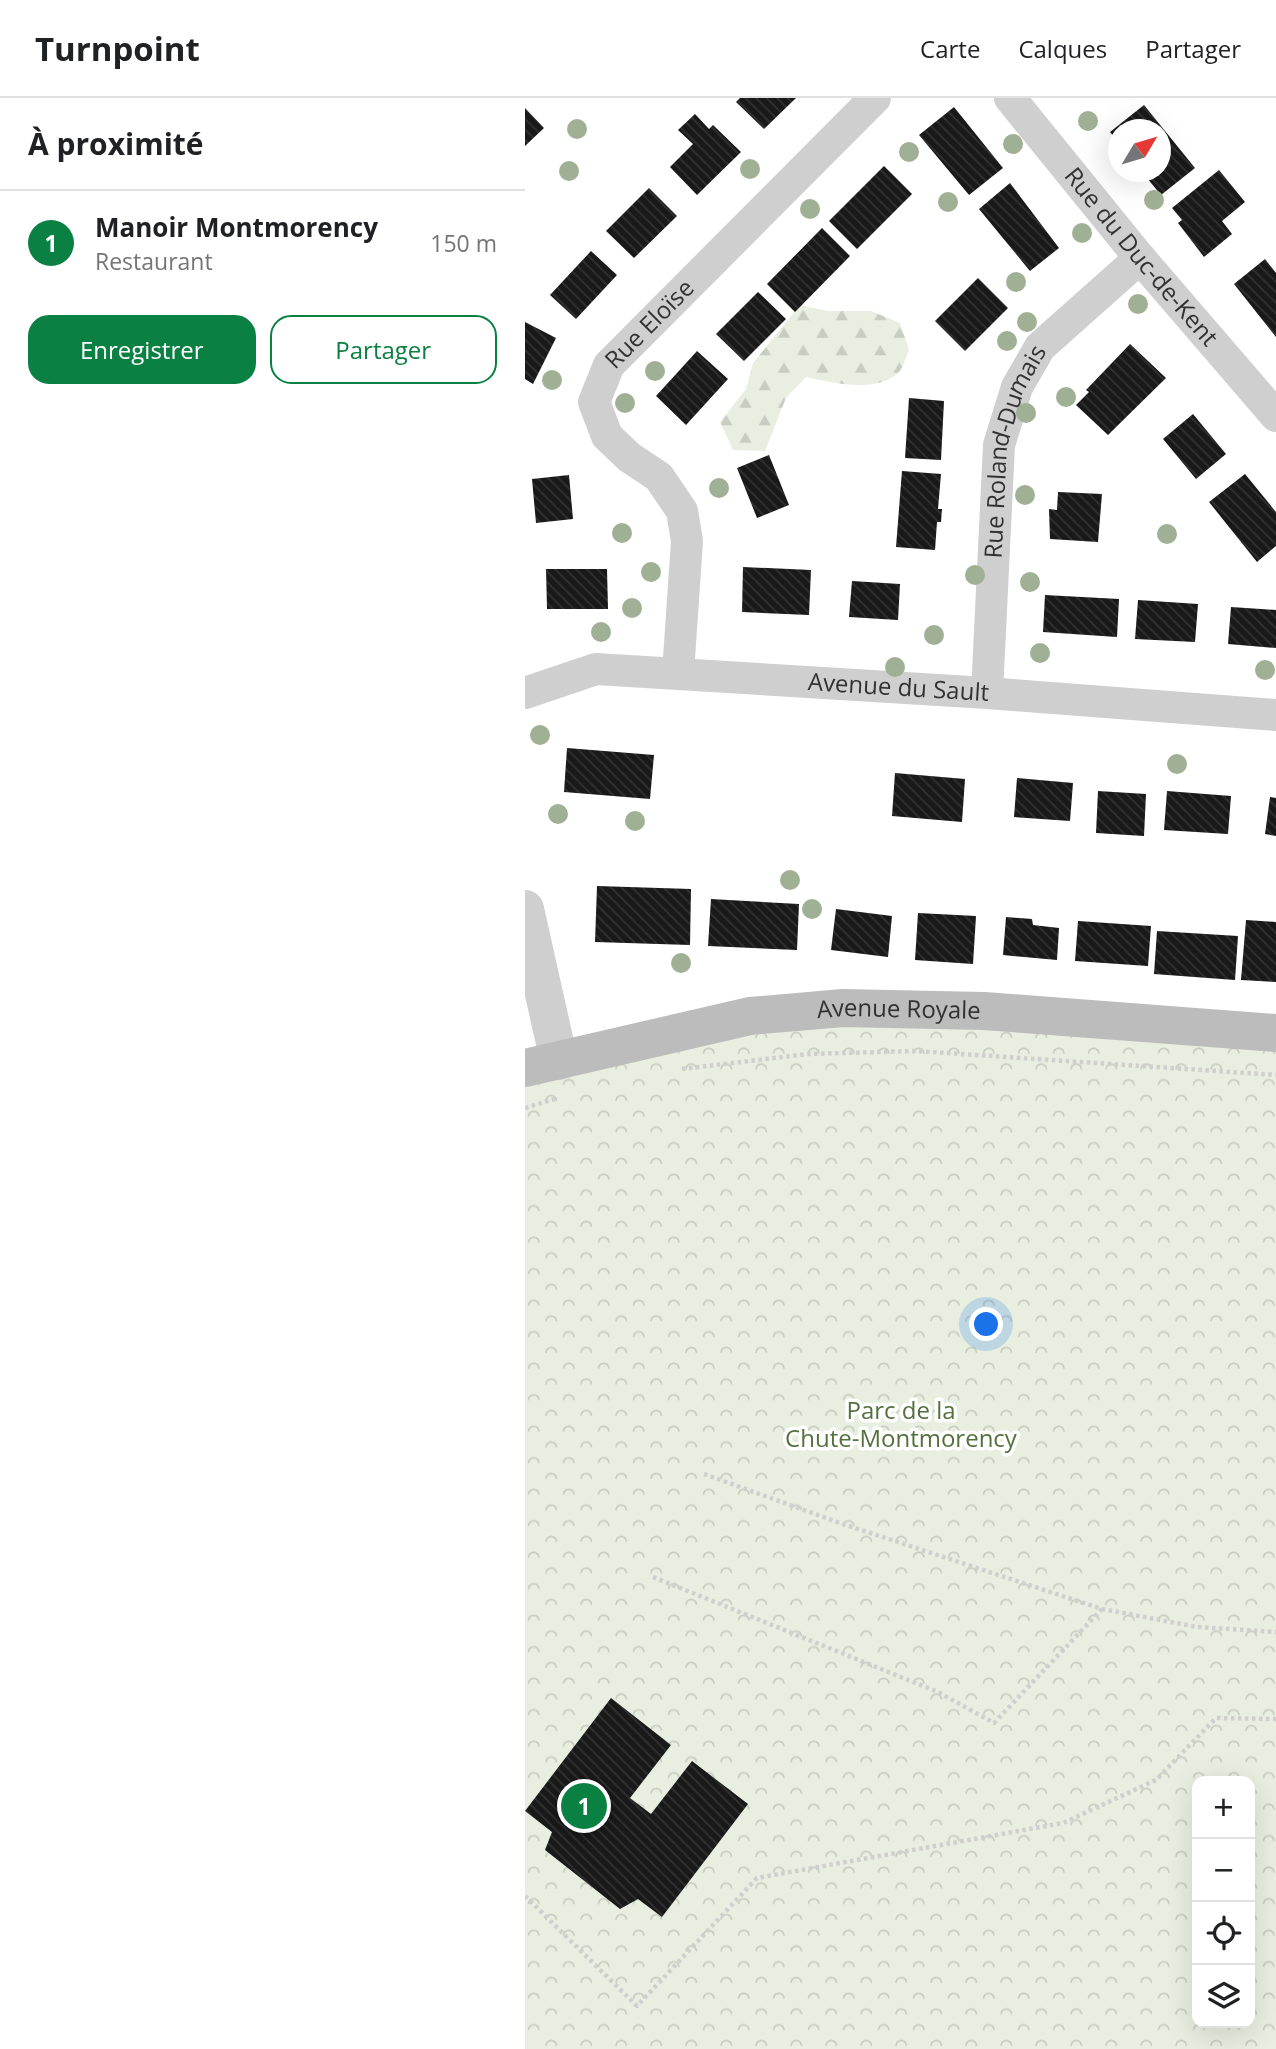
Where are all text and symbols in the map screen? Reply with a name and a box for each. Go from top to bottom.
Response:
text: Turnpoint [35,26,200,71]
text: Carte [920,32,980,65]
text: Calques [1018,32,1107,65]
text: Partager [1145,32,1241,65]
north arrow [1108,119,1171,182]
text: À proximité [28,123,204,164]
street label: Rue du Duc-de-Kent [1058,160,1226,352]
text: Manoir Montmorency [95,209,378,245]
text: 1 [44,227,58,259]
text: 150 m [430,227,497,259]
text: Restaurant [95,245,213,277]
street label: Rue Eloïse [597,271,700,375]
button: Enregistrer [28,315,256,384]
button: Partager [270,315,497,384]
street label: Rue Roland-Dumais [976,338,1053,559]
street label: Avenue du Sault [807,664,990,708]
street label: Avenue Royale [815,990,981,1026]
your location [969,1307,1003,1341]
park label: Parc de la Chute-Montmorency [785,1393,1018,1454]
map controls [1192,1776,1255,2028]
button: + [1192,1776,1255,1839]
pin: 1 [561,1780,607,1832]
button: − [1192,1839,1255,1902]
button: locate [1192,1902,1255,1965]
button: layers [1192,1965,1255,2028]

